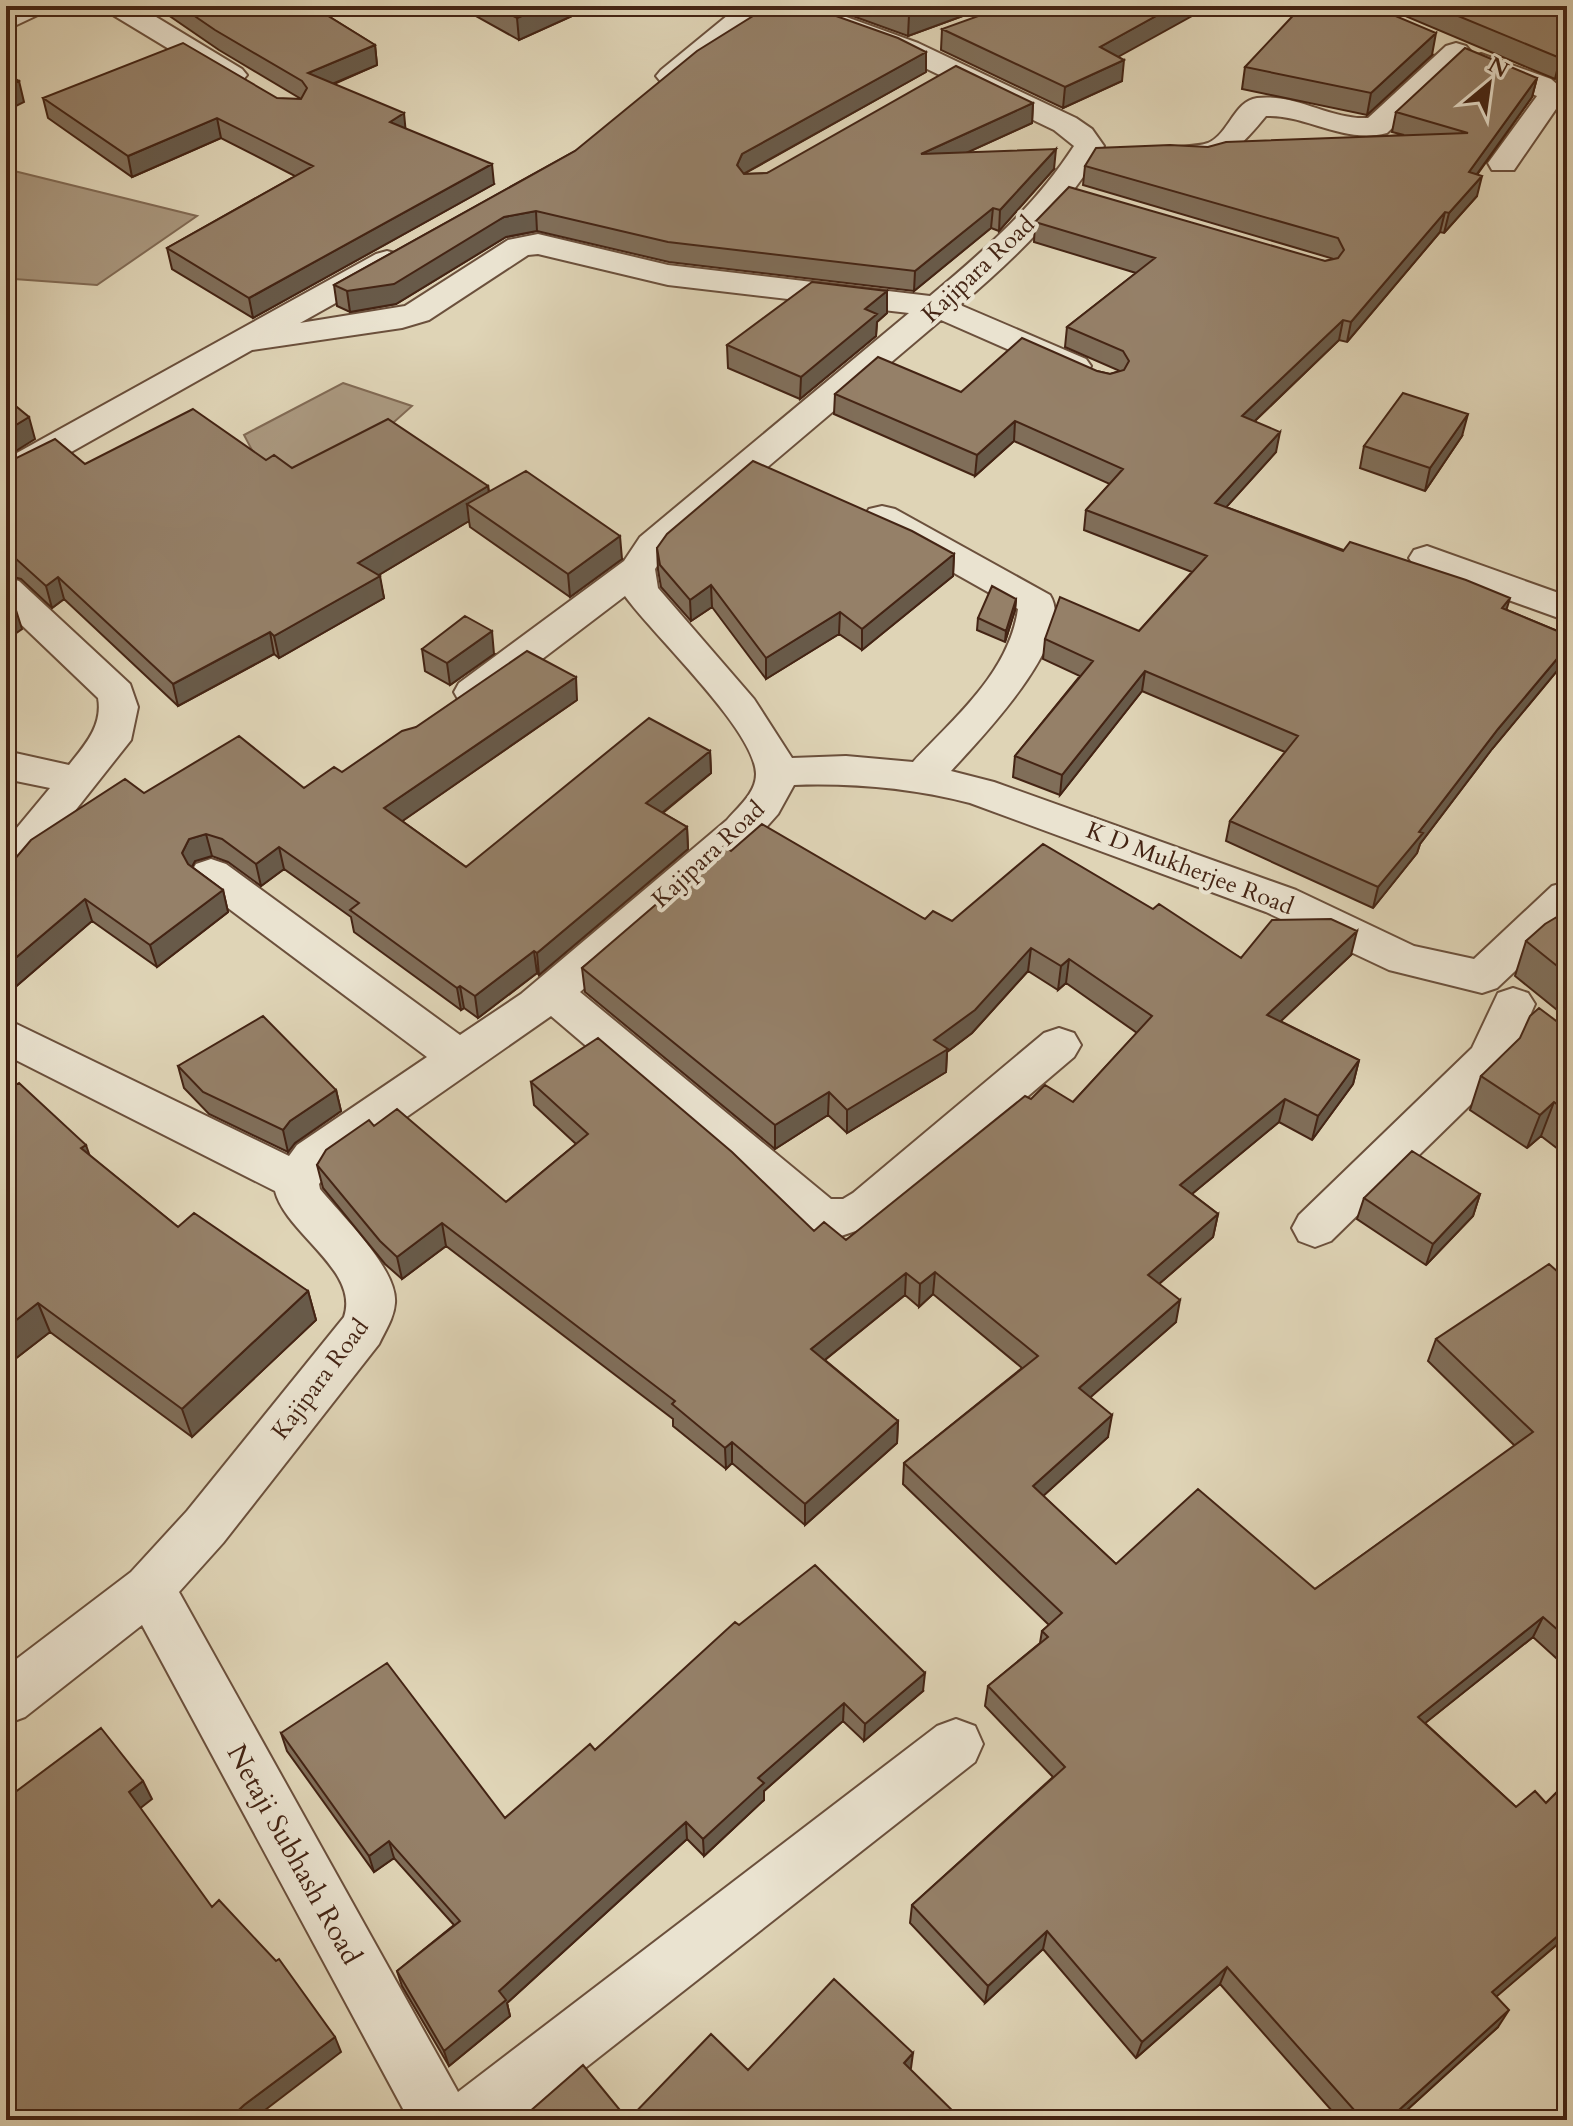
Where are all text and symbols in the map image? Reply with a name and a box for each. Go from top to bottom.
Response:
north arrow [1449,44,1529,124]
text: N [1483,50,1514,85]
street label: Kajipara Road [915,208,1042,330]
street label: Kajipara Road [645,793,772,915]
street label: K D Mukherjee Road [1081,814,1298,923]
street label: Kajipara Road [264,1312,377,1446]
street label: Netaji Subhash Road [218,1737,371,1972]

